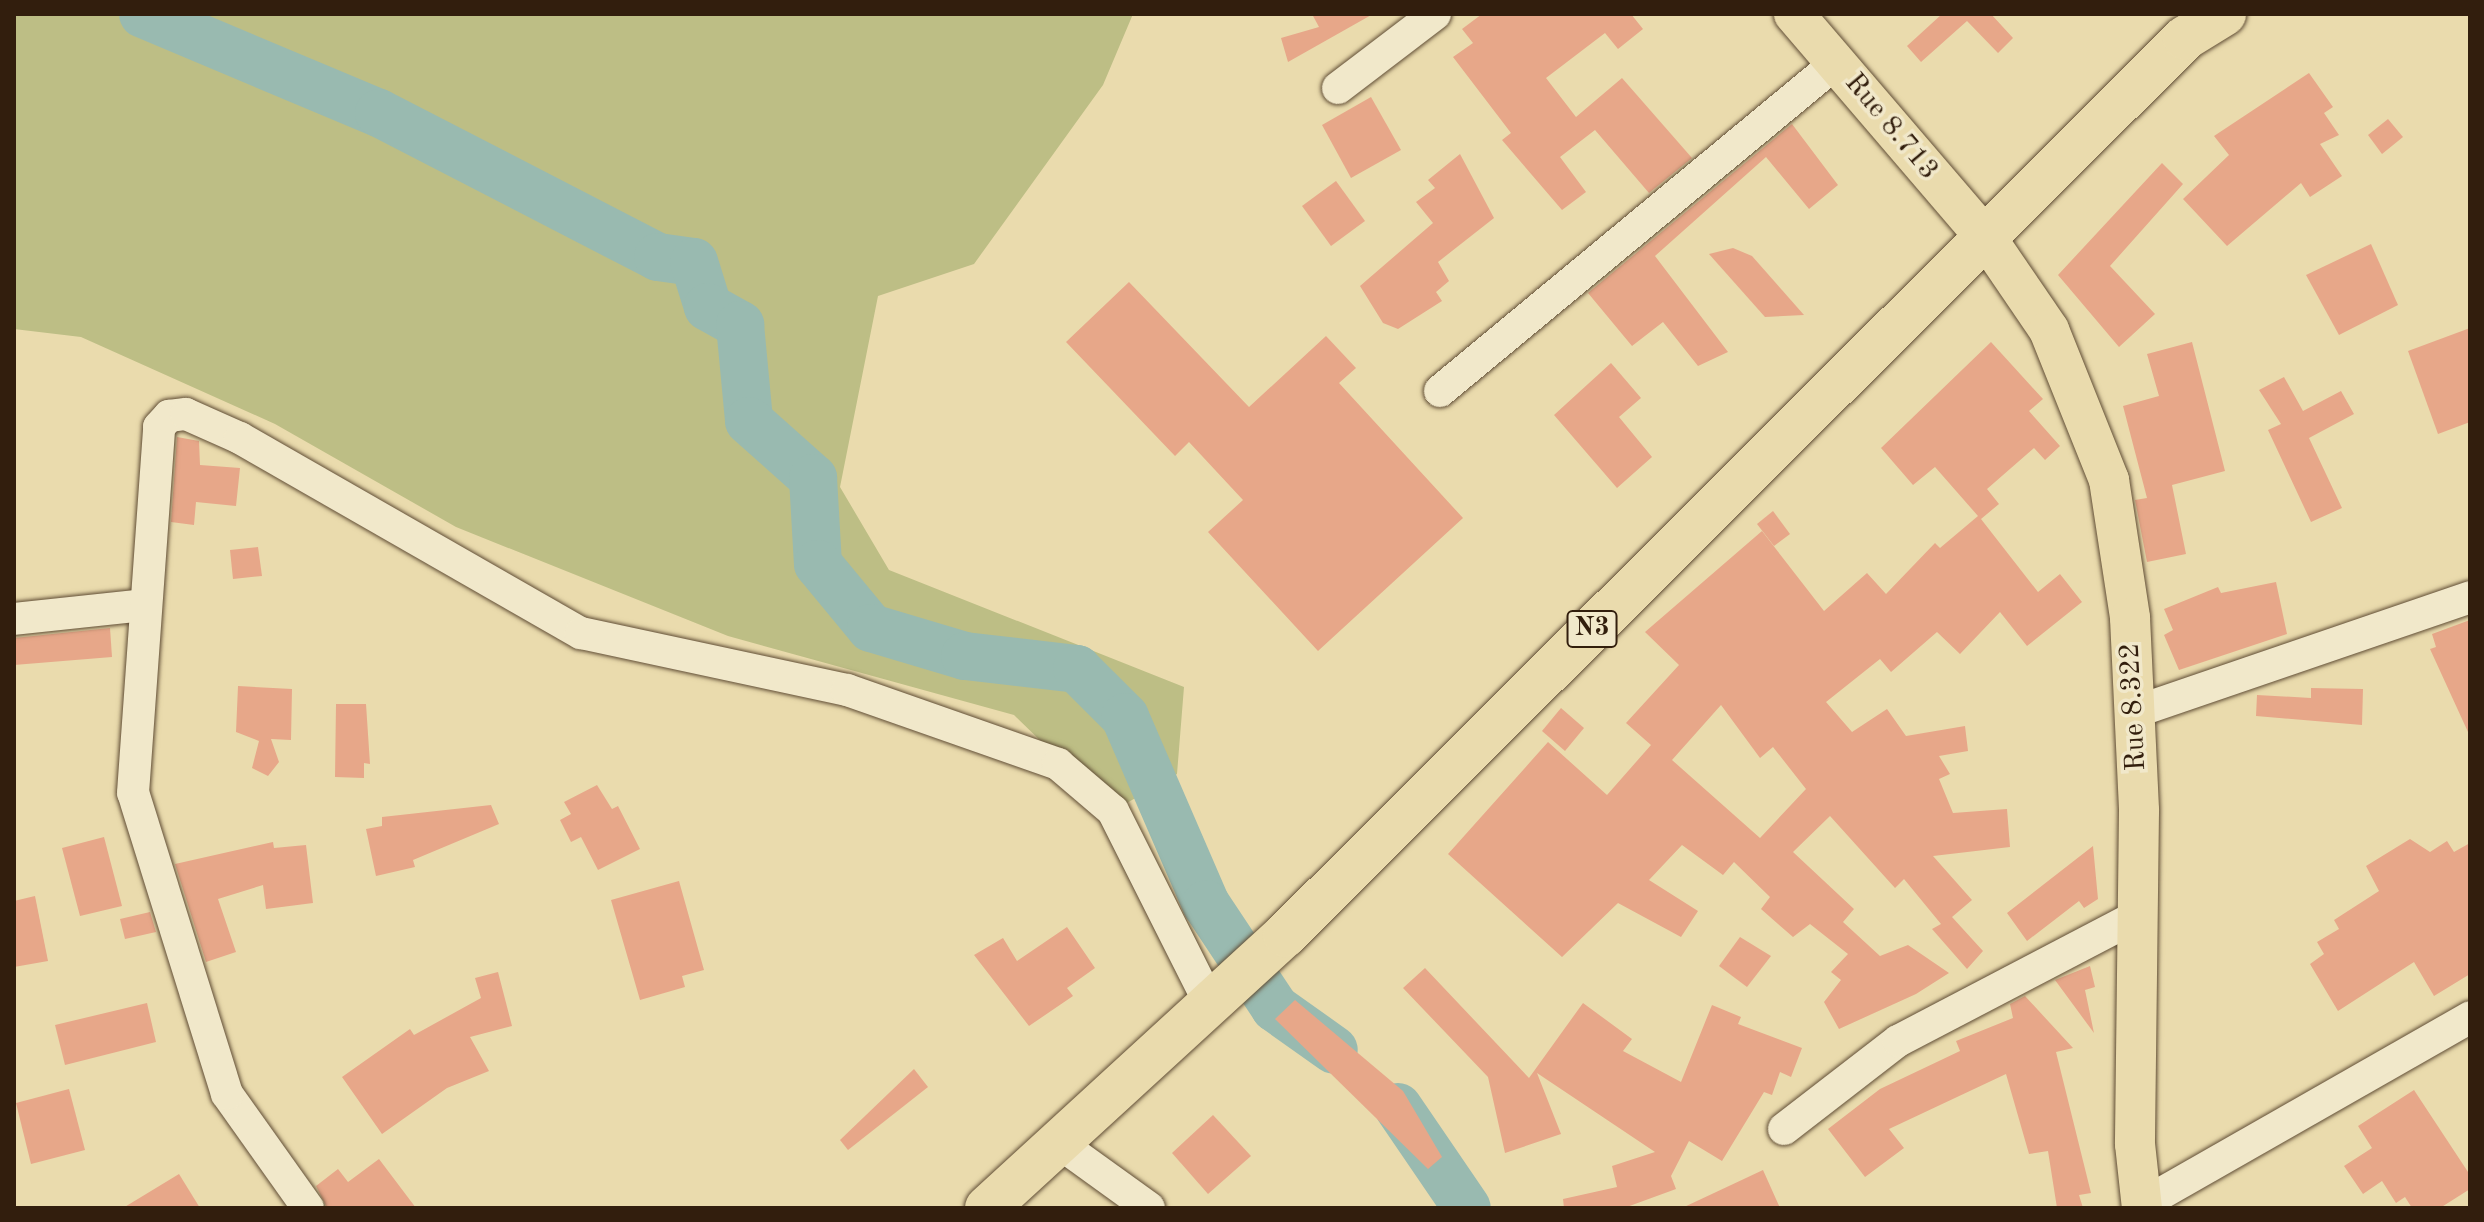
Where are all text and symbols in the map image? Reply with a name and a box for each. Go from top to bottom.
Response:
street label: Rue 8.713 [1837,67,1945,187]
road number: N3 [1566,607,1618,651]
street label: Rue 8.322 [2114,642,2154,772]

